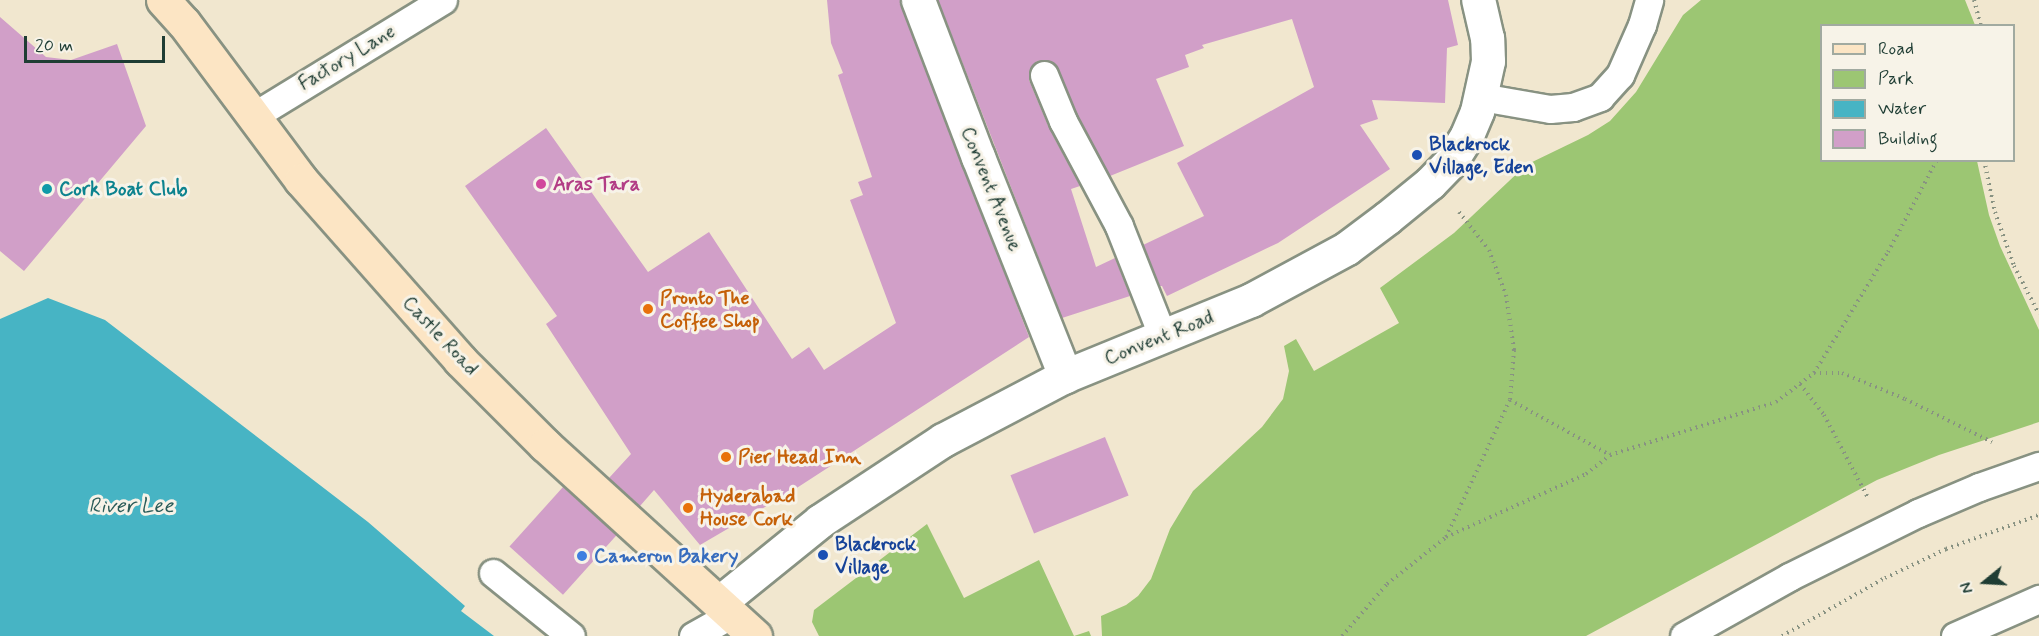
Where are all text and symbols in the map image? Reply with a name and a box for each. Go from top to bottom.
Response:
street label: Factory Lane [293,19,401,97]
scale bar [27,24,168,62]
legend [1820,24,2015,162]
text: 20 m [35,34,73,58]
text: Road [1878,37,1914,61]
text: Park [1878,67,1914,91]
text: Water [1878,97,1926,121]
street label: Convent Avenue [954,121,1028,257]
text: Building [1878,127,1938,151]
place label: Blackrock Village, Eden [1429,132,1534,179]
marker: Blackrock Village, Eden [1410,148,1424,162]
place label: Aras Tara [553,172,635,196]
place label: Cork Boat Club [59,177,188,201]
marker: Aras Tara [534,177,548,191]
marker: Cork Boat Club [40,182,54,196]
place label: Pronto The Coffee Shop [660,286,760,333]
street label: Castle Road [398,292,482,380]
marker: Pronto The Coffee Shop [641,302,655,316]
street label: Convent Road [1101,305,1217,371]
place label: Pier Head Inn [738,445,856,469]
marker: Pier Head Inn [719,450,733,464]
place label: Hyderabad House Cork [700,484,795,531]
water label: River Lee [89,493,173,519]
marker: Hyderabad House Cork [681,501,695,515]
place label: Blackrock Village [835,532,916,579]
place label: Cameron Bakery [594,544,740,568]
marker: Blackrock Village [816,548,830,562]
marker: Cameron Bakery [575,549,589,563]
north arrow [1955,552,2015,612]
text: N [1956,579,1979,596]

